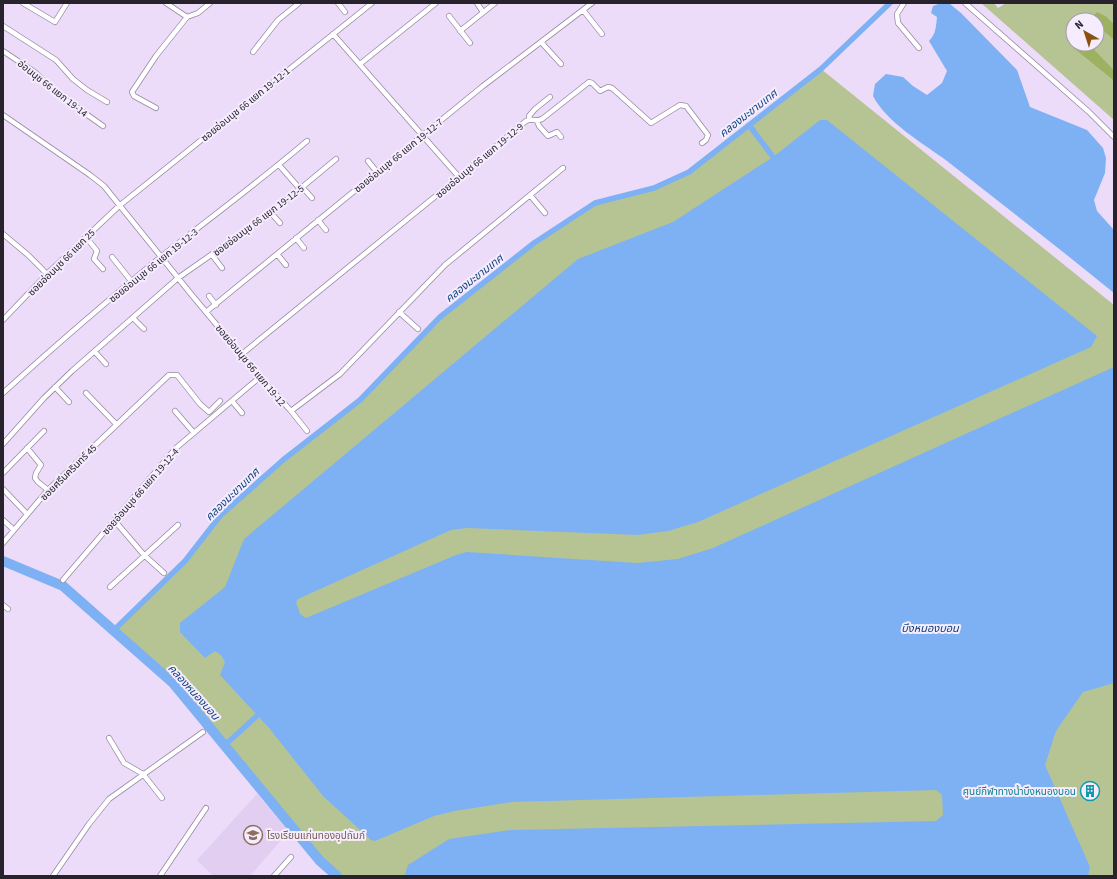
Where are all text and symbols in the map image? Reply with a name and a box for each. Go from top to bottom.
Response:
north arrow [1065,12,1105,52]
text: N [1071,16,1087,33]
street label: อ่อนนุช 66 แยก 19-14 [14,57,90,121]
street label: ซอยอ่อนนุช 66 แยก 19-12-1 [198,64,293,145]
water label: คลองมะขามเทศ [716,85,781,141]
street label: ซอยอ่อนนุช 66 แยก 19-12-7 [351,115,446,196]
street label: ซอยอ่อนนุช 66 แยก 19-12-9 [433,120,527,202]
street label: ซอยอ่อนนุช 66 แยก 19-12-5 [210,182,307,260]
street label: ซอยอ่อนนุช 66 แยก 19-12-3 [106,225,201,306]
street label: ซอยอ่อนนุช 66 แยก 25 [25,226,98,299]
water label: คลองมะขามเทศ [442,250,507,306]
street label: ซอยอ่อนนุช 66 แยก 19-12 [212,322,289,410]
street label: ซอยศรีนครินทร์ 45 [37,441,100,504]
street label: ซอยอ่อนนุช 66 แยก 19-12-4 [99,445,182,538]
water label: คลองมะขามเทศ [202,464,263,524]
water label: บึงหนองบอน [901,621,960,636]
water label: คลองหนองบอน [165,661,224,724]
building icon: ศูนย์กีฬาทางน้ำบึงหนองบอน [1079,780,1101,802]
place label: ศูนย์กีฬาทางน้ำบึงหนองบอน [963,784,1076,799]
school or university icon: โรงเรียนแก่นทองอุปถัมภ์ [242,824,264,846]
place label: โรงเรียนแก่นทองอุปถัมภ์ [267,829,365,843]

